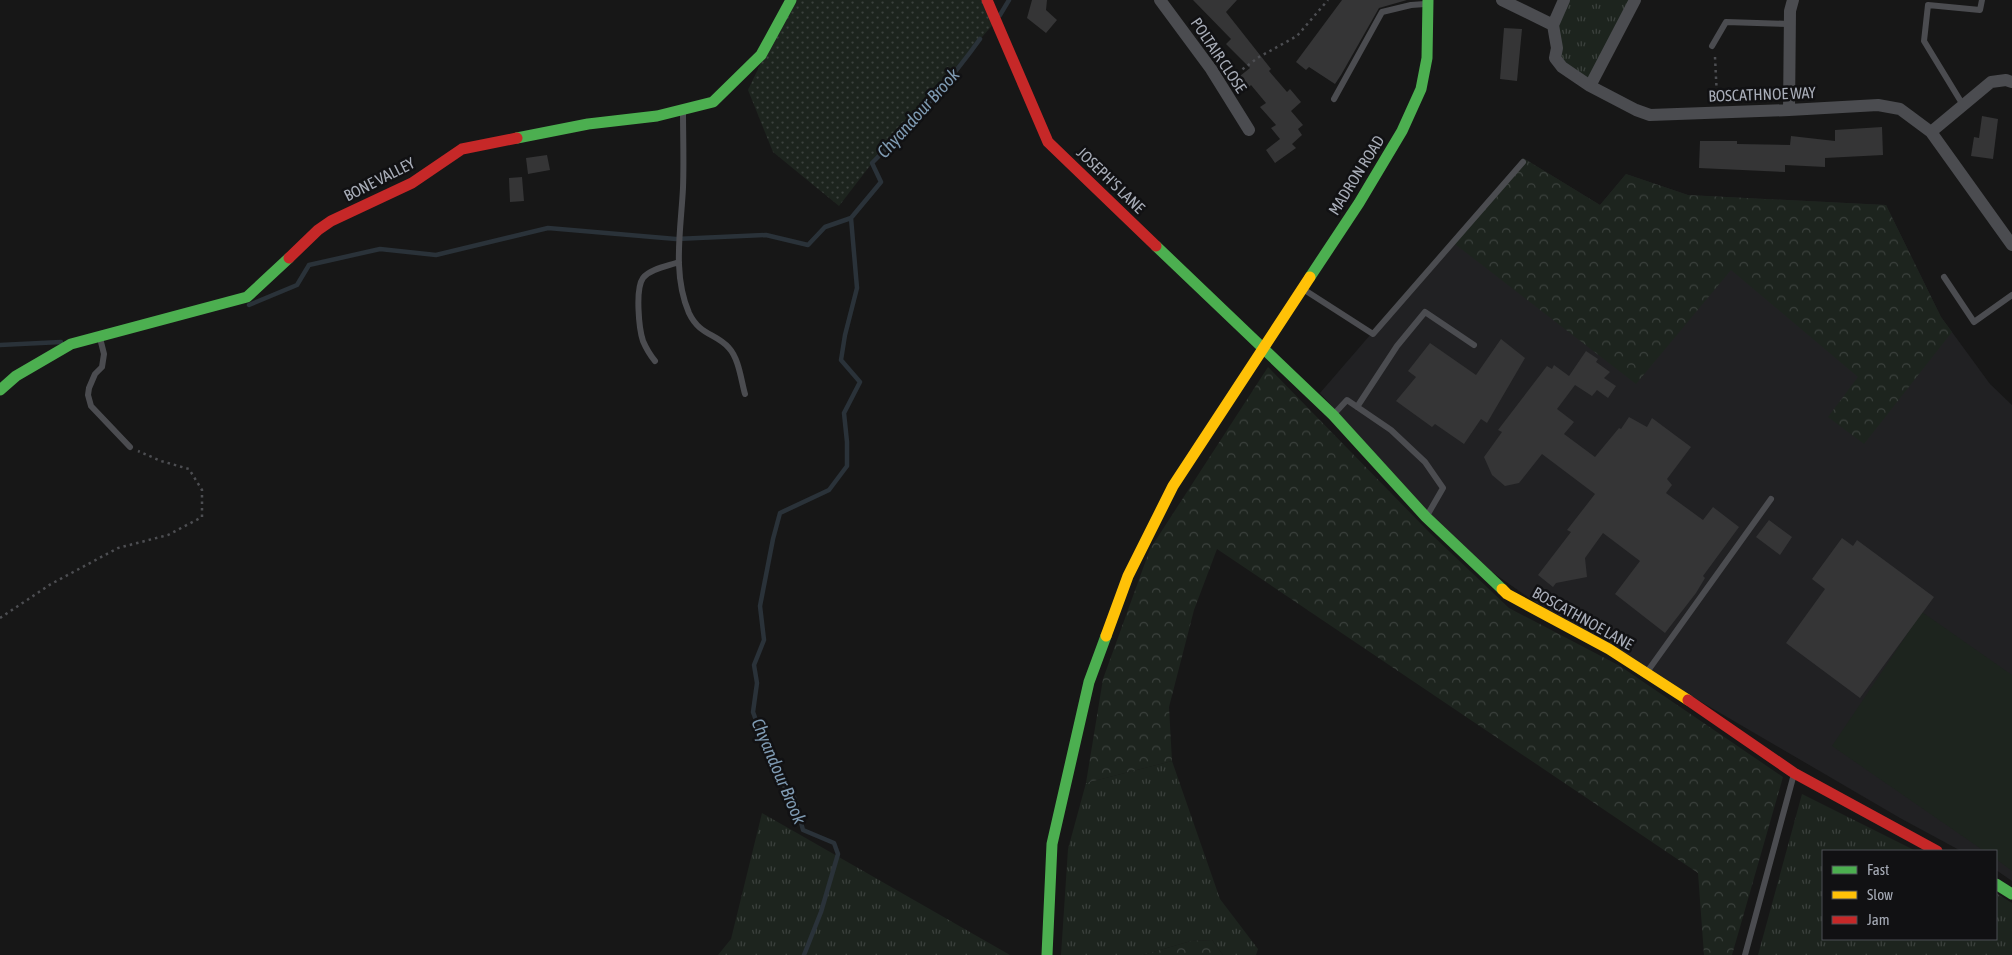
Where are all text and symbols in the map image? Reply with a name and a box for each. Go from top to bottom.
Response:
street label: POLTAIR CLOSE [1187,14,1251,96]
water label: Chyandour Brook [872,63,964,162]
street label: BOSCATHNOE WAY [1708,83,1817,105]
street label: MADRON ROAD [1324,132,1388,218]
street label: JOSEPH'S LANE [1073,143,1149,217]
street label: BONE VALLEY [341,153,418,205]
street label: BOSCATHNOE LANE [1529,583,1637,653]
water label: Chyandour Brook [747,715,811,828]
legend [1822,850,1997,940]
text: Fast [1867,861,1889,878]
text: Slow [1867,886,1893,903]
text: Jam [1867,911,1890,928]

